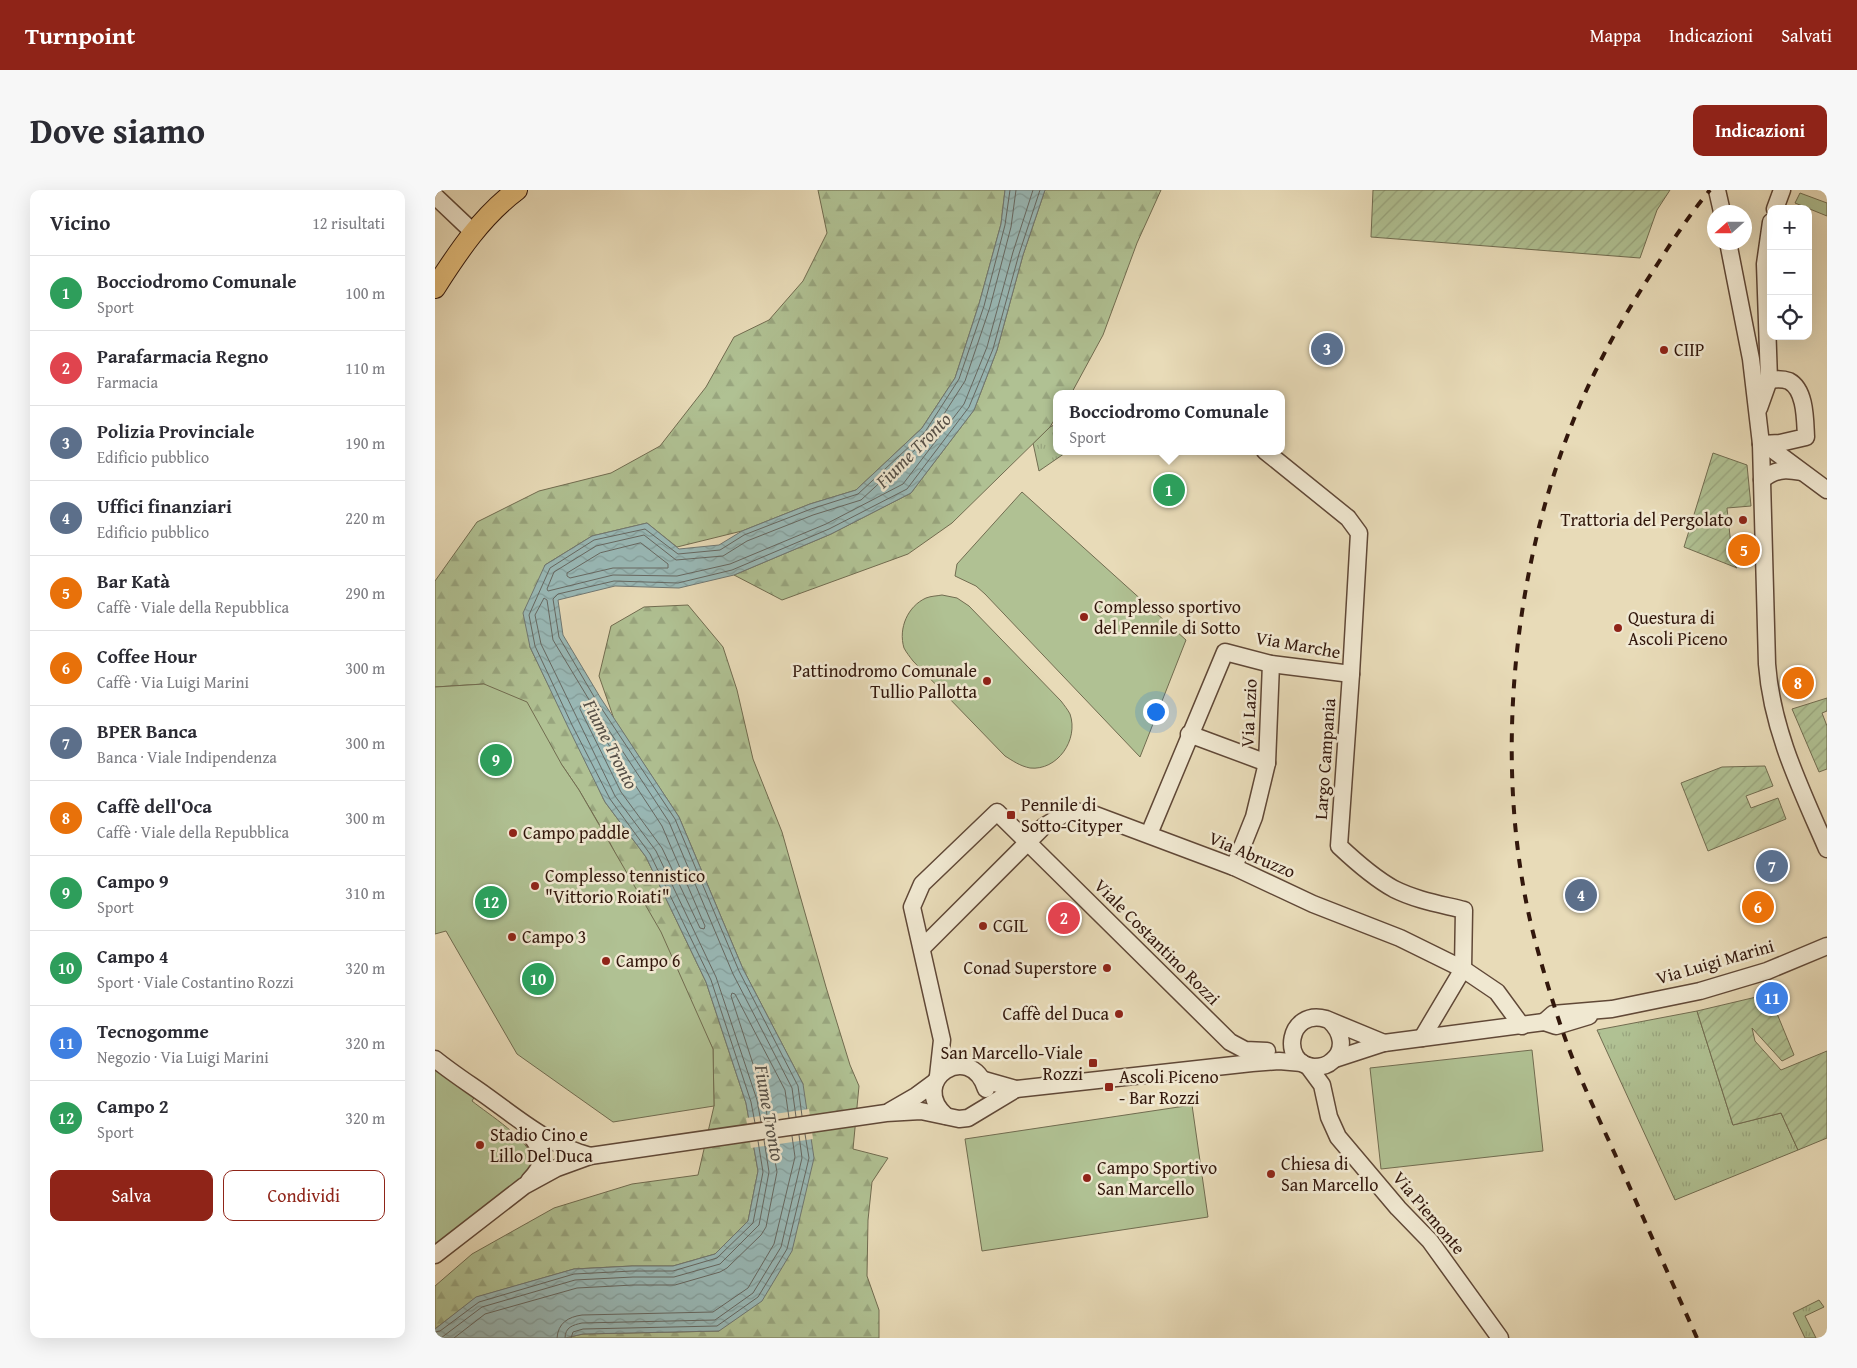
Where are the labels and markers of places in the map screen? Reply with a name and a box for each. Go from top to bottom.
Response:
pin: 3 [1311,330,1343,368]
place label: CIIP [1674,336,1705,363]
marker: CIIP [1658,344,1670,356]
pin: 1 [1153,471,1185,509]
place label: Trattoria del Pergolato [1560,506,1733,533]
marker: Trattoria del Pergolato [1737,514,1749,526]
pin: 5 [1728,531,1760,569]
place label: Complesso sportivo del Pennile di Sotto [1094,593,1241,641]
place label: Questura di Ascoli Piceno [1628,604,1728,652]
marker: Complesso sportivo del Pennile di Sotto [1078,611,1090,623]
marker: Questura di Ascoli Piceno [1612,622,1624,634]
place label: Pattinodromo Comunale Tullio Pallotta [792,657,977,705]
pin: 8 [1782,664,1814,702]
marker: Pattinodromo Comunale Tullio Pallotta [981,675,993,687]
pin: 9 [480,741,512,779]
place label: Pennile di Sotto-Cityper [1021,791,1123,839]
marker: Pennile di Sotto-Cityper [1005,809,1017,821]
place label: Campo paddle [523,819,630,846]
marker: Campo paddle [507,827,519,839]
pin: 7 [1756,847,1788,885]
place label: Complesso tennistico "Vittorio Roiati" [545,862,705,910]
pin: 4 [1565,876,1597,914]
marker: Complesso tennistico "Vittorio Roiati" [529,880,541,892]
pin: 12 [475,883,507,921]
pin: 6 [1742,888,1774,926]
pin: 2 [1048,899,1080,937]
place label: CGIL [993,912,1028,939]
marker: CGIL [977,920,989,932]
place label: Campo 3 [522,923,587,950]
marker: Campo 3 [506,931,518,943]
place label: Campo 6 [616,947,681,974]
place label: Conad Superstore [963,954,1097,981]
marker: Campo 6 [600,955,612,967]
pin: 10 [522,960,554,998]
marker: Conad Superstore [1101,962,1113,974]
pin: 11 [1756,979,1788,1017]
place label: Caffè del Duca [1003,1000,1109,1027]
marker: Caffè del Duca [1113,1008,1125,1020]
place label: San Marcello-Viale Rozzi [940,1039,1083,1087]
marker: San Marcello-Viale Rozzi [1087,1057,1099,1069]
place label: Ascoli Piceno - Bar Rozzi [1119,1063,1219,1111]
marker: Ascoli Piceno - Bar Rozzi [1103,1081,1115,1093]
place label: Stadio Cino e Lillo Del Duca [490,1121,593,1169]
marker: Stadio Cino e Lillo Del Duca [474,1139,486,1151]
place label: Chiesa di San Marcello [1281,1150,1379,1198]
place label: Campo Sportivo San Marcello [1097,1154,1217,1202]
marker: Chiesa di San Marcello [1265,1168,1277,1180]
marker: Campo Sportivo San Marcello [1081,1172,1093,1184]

